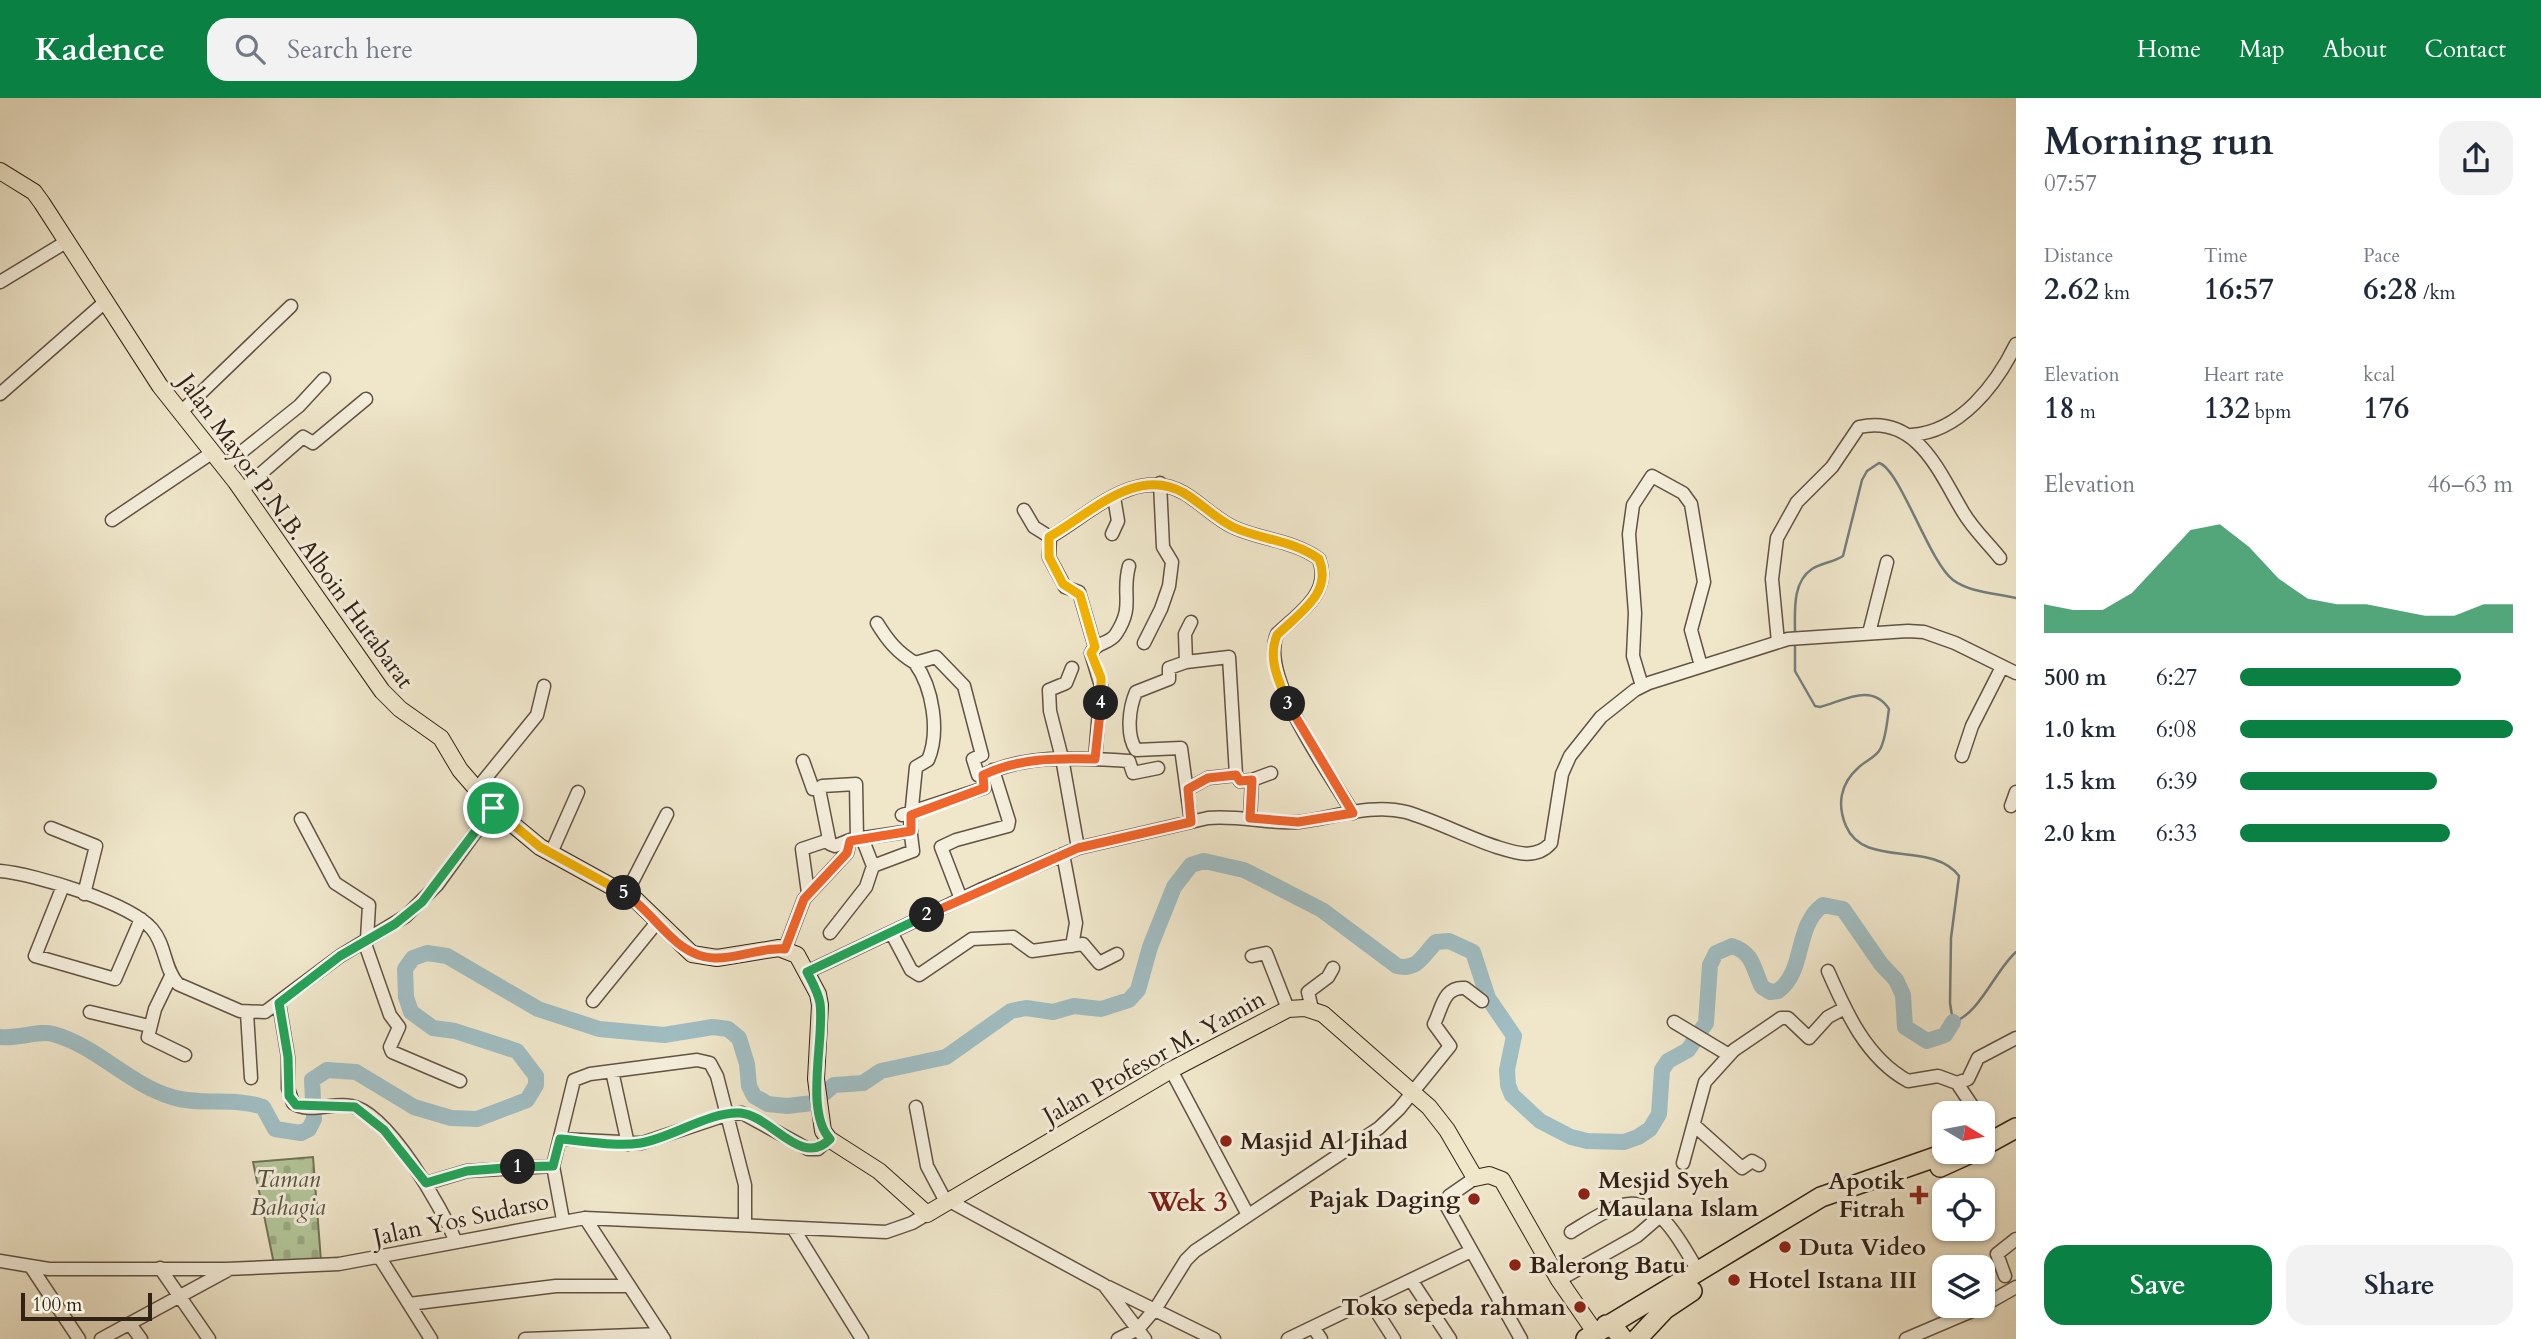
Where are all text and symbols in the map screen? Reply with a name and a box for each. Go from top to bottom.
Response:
search box [207,18,697,81]
text: Kadence [35,27,165,72]
icon: search [231,30,269,68]
text: Search here [287,32,413,67]
text: Home [2137,33,2201,66]
text: Map [2239,33,2285,66]
text: About [2323,33,2387,66]
text: Contact [2425,33,2506,66]
text: Morning run [2044,116,2274,168]
button: share [2439,121,2513,195]
text: 07:57 [2044,168,2097,199]
text: Distance [2044,243,2113,269]
text: Time [2204,243,2248,269]
text: Pace [2363,243,2400,269]
text: 2.62 [2044,269,2099,310]
text: 16:57 [2204,269,2274,310]
text: 6:28 [2363,269,2418,310]
text: km [2099,280,2130,306]
text: /km [2418,280,2456,306]
text: Elevation [2044,362,2119,388]
text: Heart rate [2204,362,2284,388]
text: kcal [2363,362,2395,388]
street label: Jalan Mayor P.N.B. Alboin Hutabarat [168,365,421,696]
text: 18 [2044,388,2075,429]
text: 132 [2204,388,2250,429]
text: 176 [2363,388,2409,429]
text: m [2075,399,2096,425]
text: bpm [2250,399,2291,425]
text: Elevation [2044,469,2135,500]
text: 46–63 m [2428,469,2513,500]
text: 500 m [2044,662,2107,693]
text: 6:27 [2156,662,2197,693]
pin: 4 [1084,686,1118,720]
pin: 3 [1270,686,1306,722]
text: 4 [1096,689,1105,715]
text: 3 [1283,690,1292,716]
text: 1.0 km [2044,714,2116,745]
text: 6:08 [2156,714,2197,745]
text: 1.5 km [2044,766,2116,797]
text: 6:39 [2156,766,2197,797]
pin [463,778,523,838]
icon: arrive [474,789,512,827]
text: 2.0 km [2044,818,2116,849]
text: 6:33 [2156,818,2197,849]
pin: 5 [606,876,642,910]
text: 5 [619,879,628,905]
pin: 2 [909,898,944,932]
text: 2 [922,901,931,927]
street label: Jalan Profesor M. Yamin [1035,982,1272,1134]
north arrow [1932,1101,1995,1164]
map controls [1932,1101,1995,1318]
place label: Masjid Al Jihad [1240,1125,1408,1158]
marker: Masjid Al Jihad [1218,1133,1234,1149]
pin: 1 [500,1150,536,1184]
text: 1 [513,1153,522,1179]
park label: Taman Bahagia [250,1163,326,1224]
place label: Mesjid Syeh Maulana Islam [1598,1164,1759,1225]
place label: Apotik Fitrah [1828,1165,1905,1226]
button: locate [1932,1178,1995,1241]
district label: Wek 3 [1147,1183,1228,1221]
place label: Pajak Daging [1309,1183,1461,1216]
street label: Jalan Yos Sudarso [367,1185,552,1255]
marker: Mesjid Syeh Maulana Islam [1576,1186,1592,1202]
marker: Apotik Fitrah [1911,1187,1927,1203]
marker: Pajak Daging [1466,1191,1482,1207]
place label: Duta Video [1799,1231,1926,1264]
marker: Duta Video [1777,1239,1793,1255]
button: Save [2044,1245,2272,1325]
button: Share [2286,1245,2513,1325]
place label: Balerong Batu [1529,1249,1686,1282]
button: layers [1932,1255,1995,1318]
marker: Balerong Batu [1507,1257,1523,1273]
place label: Hotel Istana III [1748,1264,1917,1297]
marker: Hotel Istana III [1726,1272,1742,1288]
scale bar [21,1290,152,1322]
place label: Toko sepeda rahman [1341,1291,1567,1324]
text: 100 m [32,1292,82,1318]
marker: Toko sepeda rahman [1572,1299,1588,1315]

